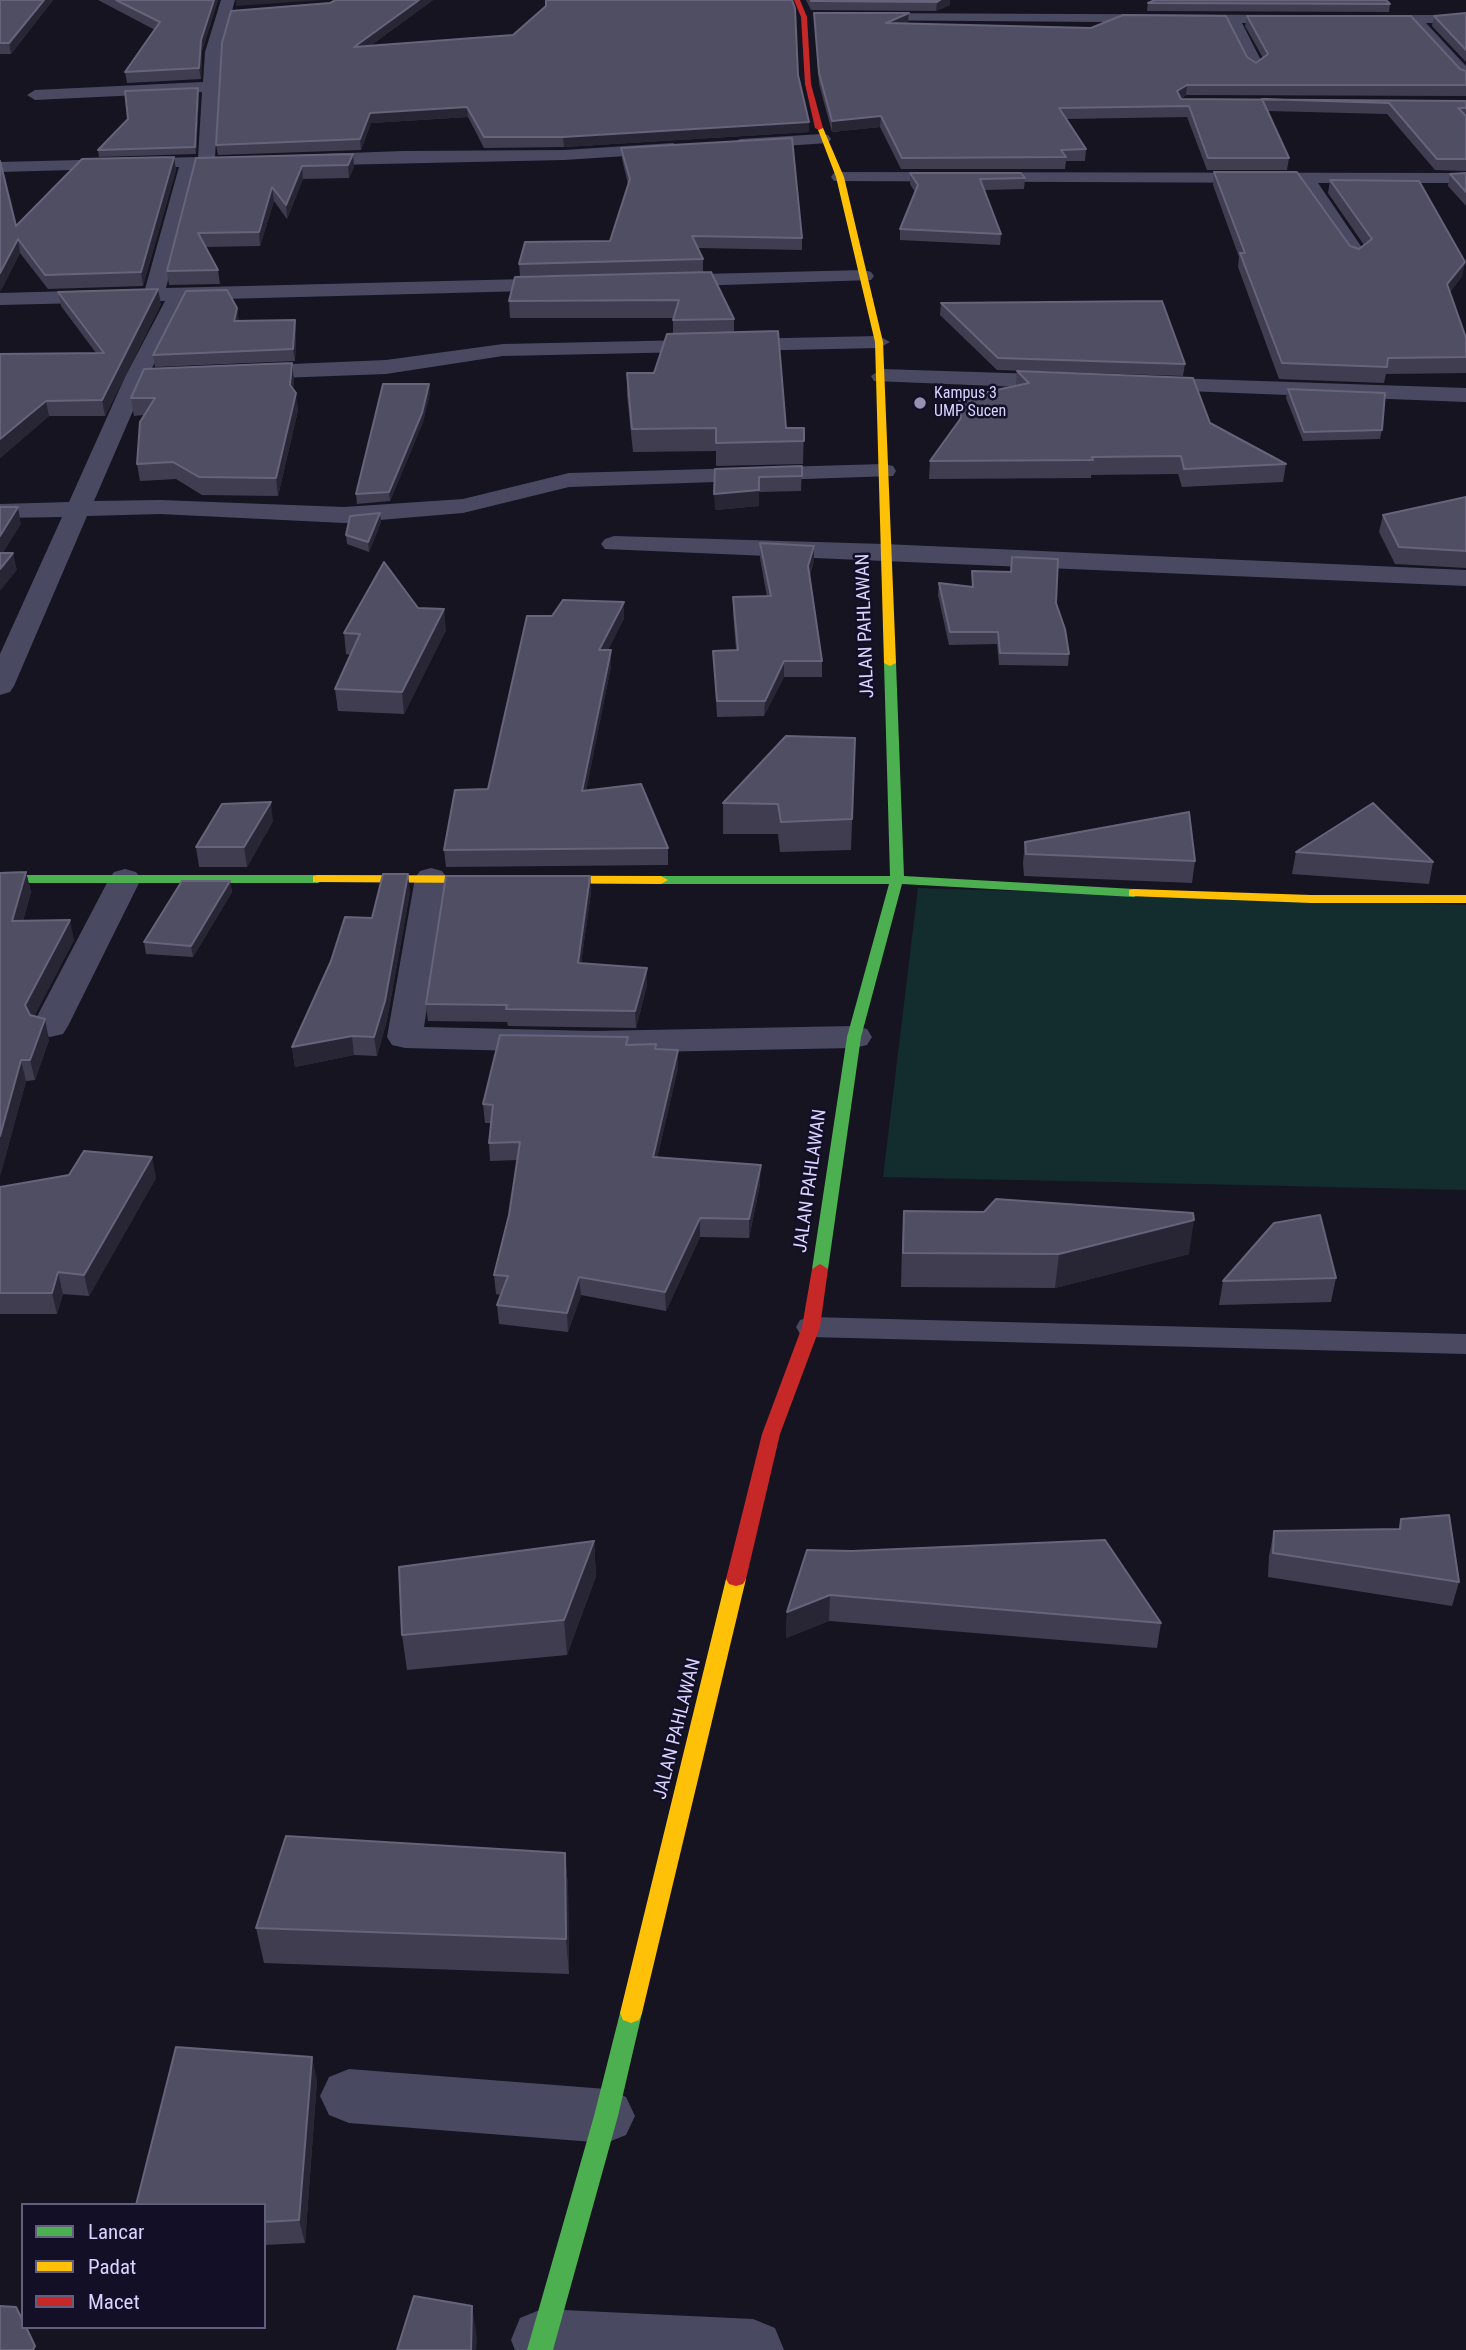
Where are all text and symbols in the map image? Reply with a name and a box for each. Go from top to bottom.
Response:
place label: Kampus 3 UMP Sucen [934,384,1006,422]
marker: Kampus 3 UMP Sucen [912,395,928,411]
street label: JALAN PAHLAWAN [852,553,880,699]
street label: JALAN PAHLAWAN [790,1108,832,1254]
street label: JALAN PAHLAWAN [649,1656,707,1802]
legend [21,2203,266,2329]
text: Lancar [88,2220,144,2244]
text: Padat [88,2255,136,2279]
text: Macet [88,2290,140,2314]

